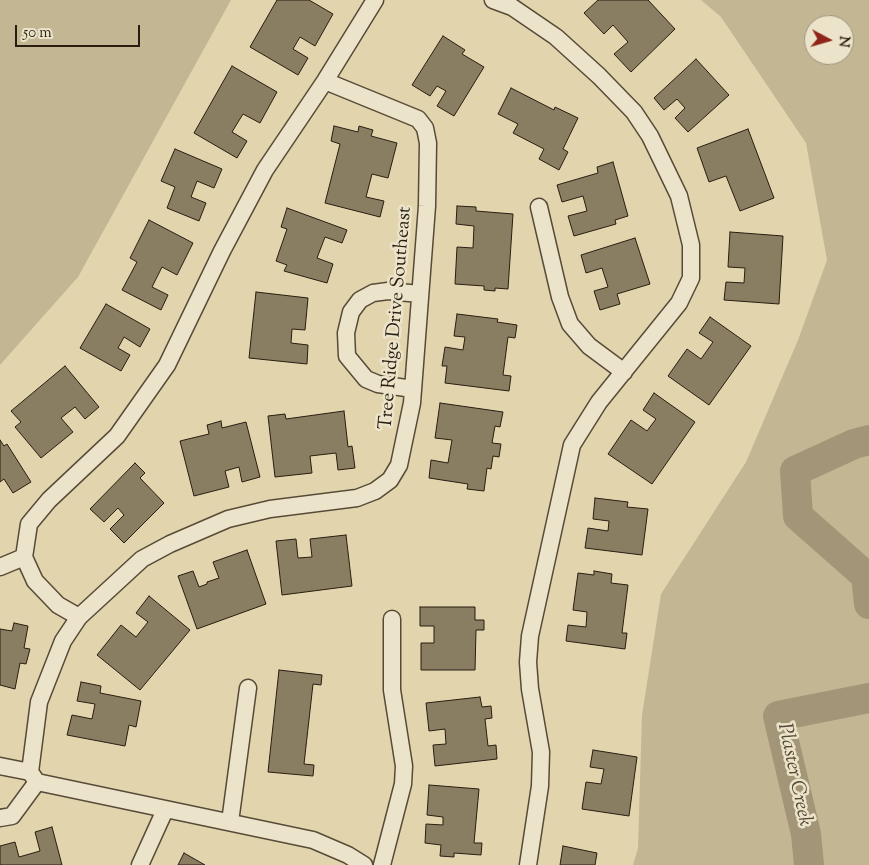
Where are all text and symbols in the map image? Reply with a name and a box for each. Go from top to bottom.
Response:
scale bar [18,15,142,47]
north arrow [804,15,854,65]
text: 50 m [23,23,52,44]
text: N [832,35,853,48]
street label: Tree Ridge Drive Southeast [376,206,418,430]
water label: Plaster Creek [770,721,816,829]

